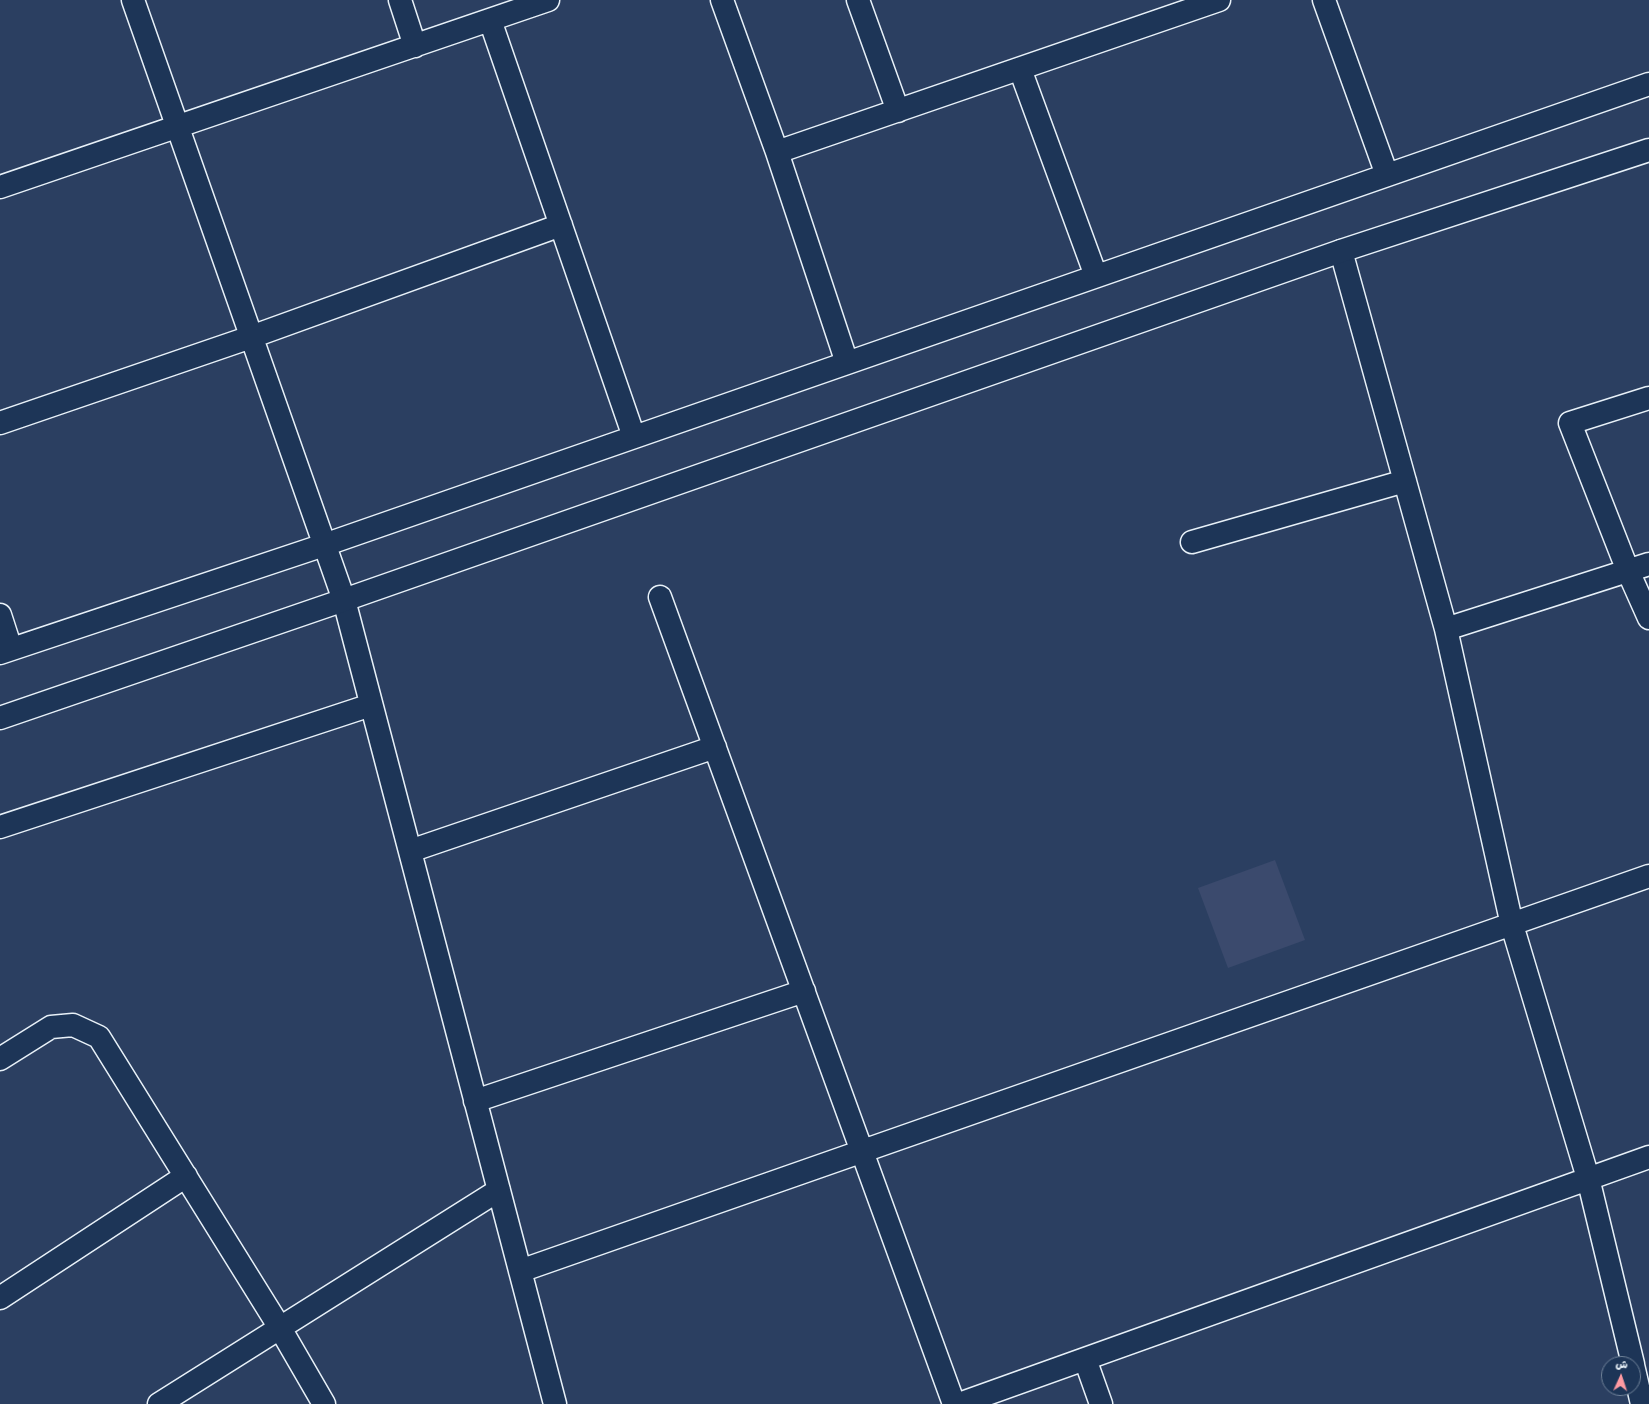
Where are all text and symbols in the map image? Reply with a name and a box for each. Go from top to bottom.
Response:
north arrow [1601,1356,1641,1396]
text: ش [1615,1357,1628,1372]

